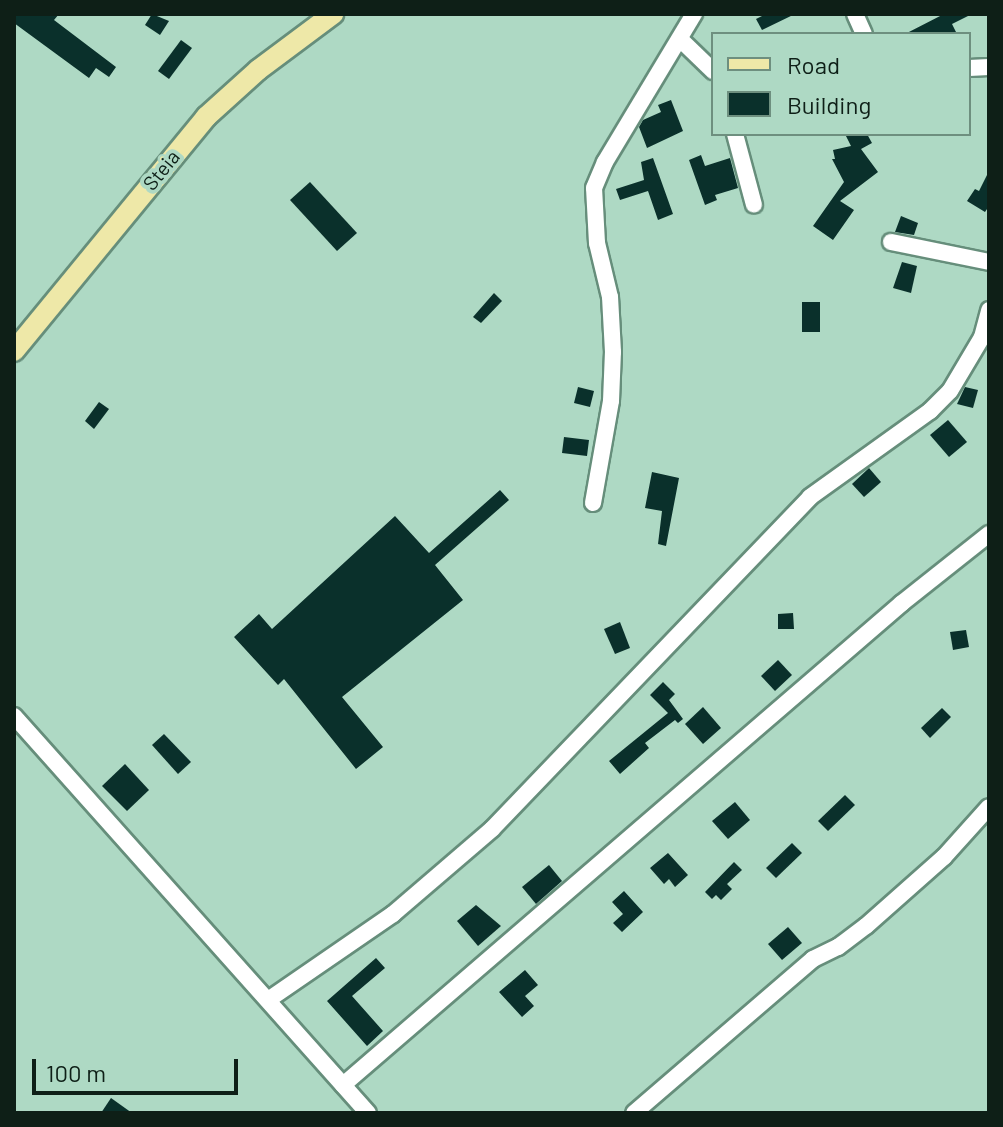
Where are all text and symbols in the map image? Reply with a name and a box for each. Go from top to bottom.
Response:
legend [711,32,971,136]
text: Road [787,50,840,79]
text: Building [787,90,871,119]
street label: Steia [138,145,184,195]
scale bar [36,1043,242,1093]
text: 100 m [46,1058,106,1087]

